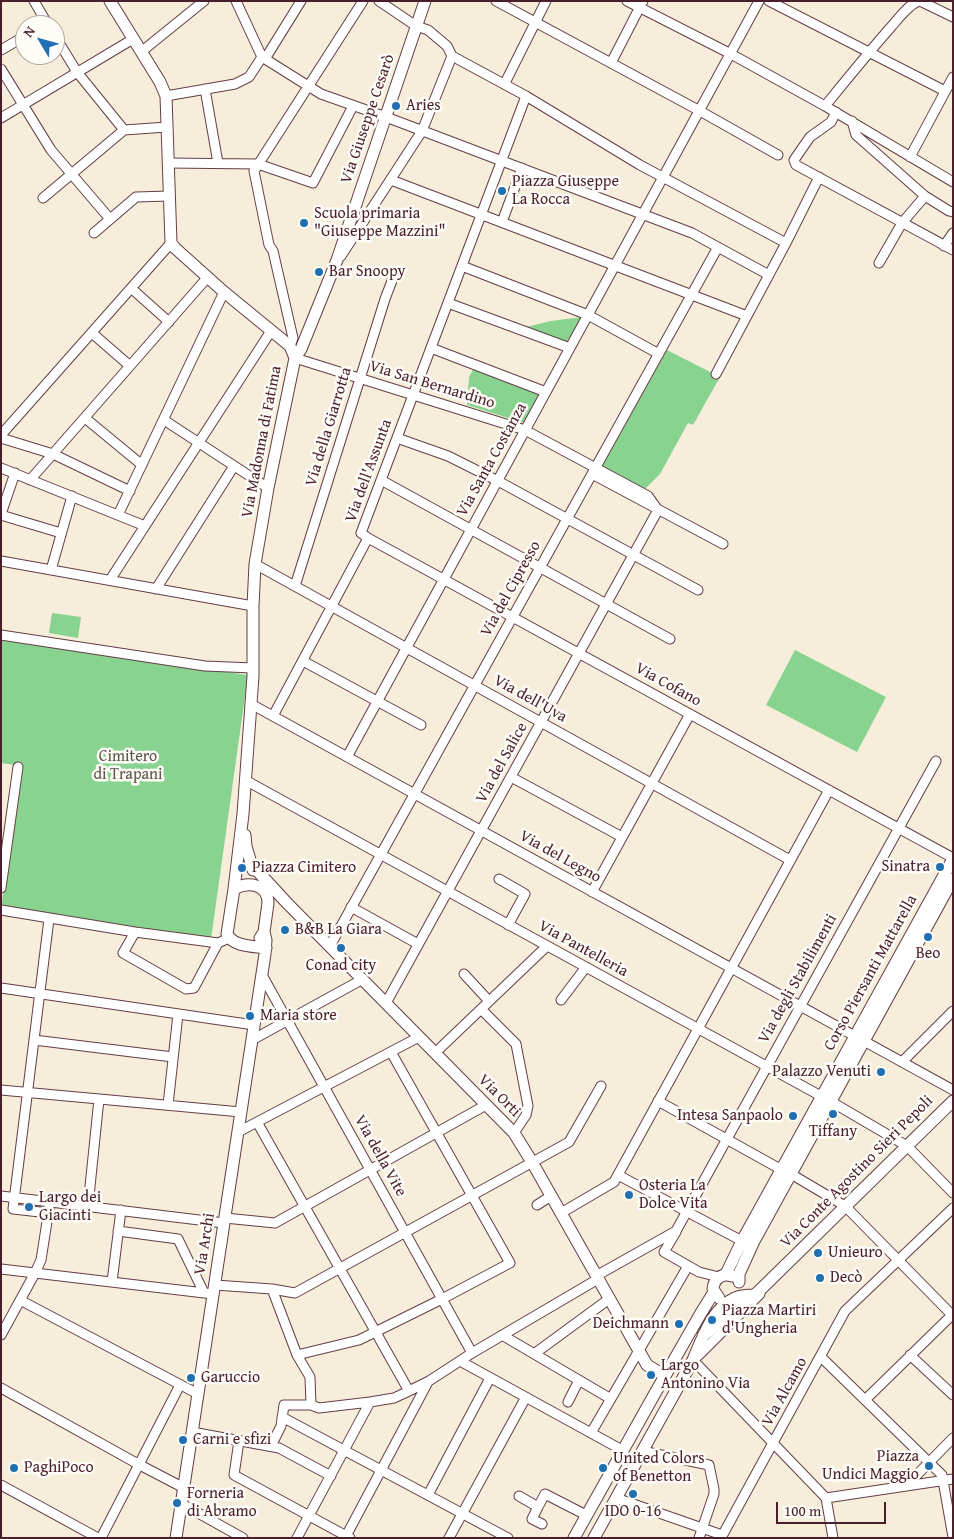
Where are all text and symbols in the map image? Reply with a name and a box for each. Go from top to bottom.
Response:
north arrow [15,15,65,65]
text: N [18,22,40,41]
street label: Via Giuseppe Cesarò [337,52,399,186]
place label: Aries [406,96,441,116]
marker: Aries [390,100,402,112]
place label: Piazza Giuseppe La Rocca [512,172,619,210]
marker: Piazza Giuseppe La Rocca [496,185,508,197]
place label: Scuola primaria "Giuseppe Mazzini" [314,204,445,242]
marker: Scuola primaria "Giuseppe Mazzini" [298,217,310,229]
place label: Bar Snoopy [329,262,405,282]
marker: Bar Snoopy [313,266,325,278]
street label: Via San Bernardino [367,357,497,413]
street label: Via Madonna di Fatima [238,364,286,520]
street label: Via della Giarrotta [302,365,356,489]
street label: Via Santa Costanza [453,400,531,520]
street label: Via dell'Assunta [341,417,397,525]
street label: Via del Cipresso [477,538,545,640]
street label: Via Cofano [632,659,704,711]
street label: Via dell'Uva [490,671,570,727]
street label: Via del Salice [472,719,532,807]
park label: Cimitero di Trapani [93,747,163,785]
street label: Via del Legno [516,827,604,887]
place label: Sinatra [882,857,930,877]
place label: Piazza Cimitero [252,858,356,878]
marker: Sinatra [934,861,946,873]
marker: Piazza Cimitero [236,862,248,874]
street label: Corso Piersanti Mattarella [820,892,922,1054]
street label: Via degli Stabilimenti [754,911,842,1047]
street label: Via Pantelleria [535,916,631,982]
place label: B&B La Giara [295,920,382,940]
marker: B&B La Giara [279,924,291,936]
marker: Beo [922,931,934,943]
marker: Conad city [335,942,347,954]
place label: Beo [916,944,940,964]
place label: Conad city [306,956,376,976]
place label: Maria store [260,1006,337,1026]
marker: Maria store [244,1010,256,1022]
place label: Palazzo Venuti [772,1062,871,1082]
marker: Palazzo Venuti [875,1066,887,1078]
street label: Via Orti [474,1071,524,1121]
street label: Via Conte Agostino Sieri Pepoli [777,1092,937,1252]
place label: Intesa Sanpaolo [677,1106,783,1126]
marker: Tiffany [827,1108,839,1120]
marker: Intesa Sanpaolo [787,1110,799,1122]
street label: Via della Vite [350,1112,410,1200]
place label: Tiffany [809,1122,857,1142]
place label: Osteria La Dolce Vita [639,1176,708,1214]
place label: Largo dei Giacinti [39,1188,101,1226]
marker: Osteria La Dolce Vita [623,1189,635,1201]
marker: Largo dei Giacinti [23,1201,35,1213]
street label: Via Archi [191,1212,219,1276]
place label: Unieuro [828,1243,883,1263]
marker: Unieuro [812,1247,824,1259]
place label: Decò [830,1268,862,1288]
marker: Decò [814,1272,826,1284]
place label: Piazza Martiri d'Ungheria [722,1301,816,1339]
place label: Deichmann [593,1314,669,1334]
marker: Piazza Martiri d'Ungheria [706,1314,718,1326]
marker: Deichmann [673,1318,685,1330]
street label: Via Alcamo [758,1354,812,1430]
place label: Largo Antonino Via [661,1356,750,1394]
place label: Garuccio [201,1368,260,1388]
marker: Largo Antonino Via [645,1369,657,1381]
marker: Garuccio [185,1372,197,1384]
place label: Carni e sfizi [193,1430,271,1450]
marker: Carni e sfizi [177,1434,189,1446]
place label: Piazza Undici Maggio [822,1447,919,1485]
place label: United Colors of Benetton [613,1449,705,1487]
place label: PaghiPoco [24,1458,94,1478]
marker: Piazza Undici Maggio [923,1460,935,1472]
marker: PaghiPoco [8,1462,20,1474]
marker: United Colors of Benetton [597,1462,609,1474]
place label: Forneria di Abramo [187,1484,257,1522]
marker: IDO 0-16 [627,1488,639,1500]
scale bar [779,1492,889,1524]
marker: Forneria di Abramo [171,1497,183,1509]
text: 100 m [784,1500,821,1521]
place label: IDO 0-16 [605,1502,661,1522]

